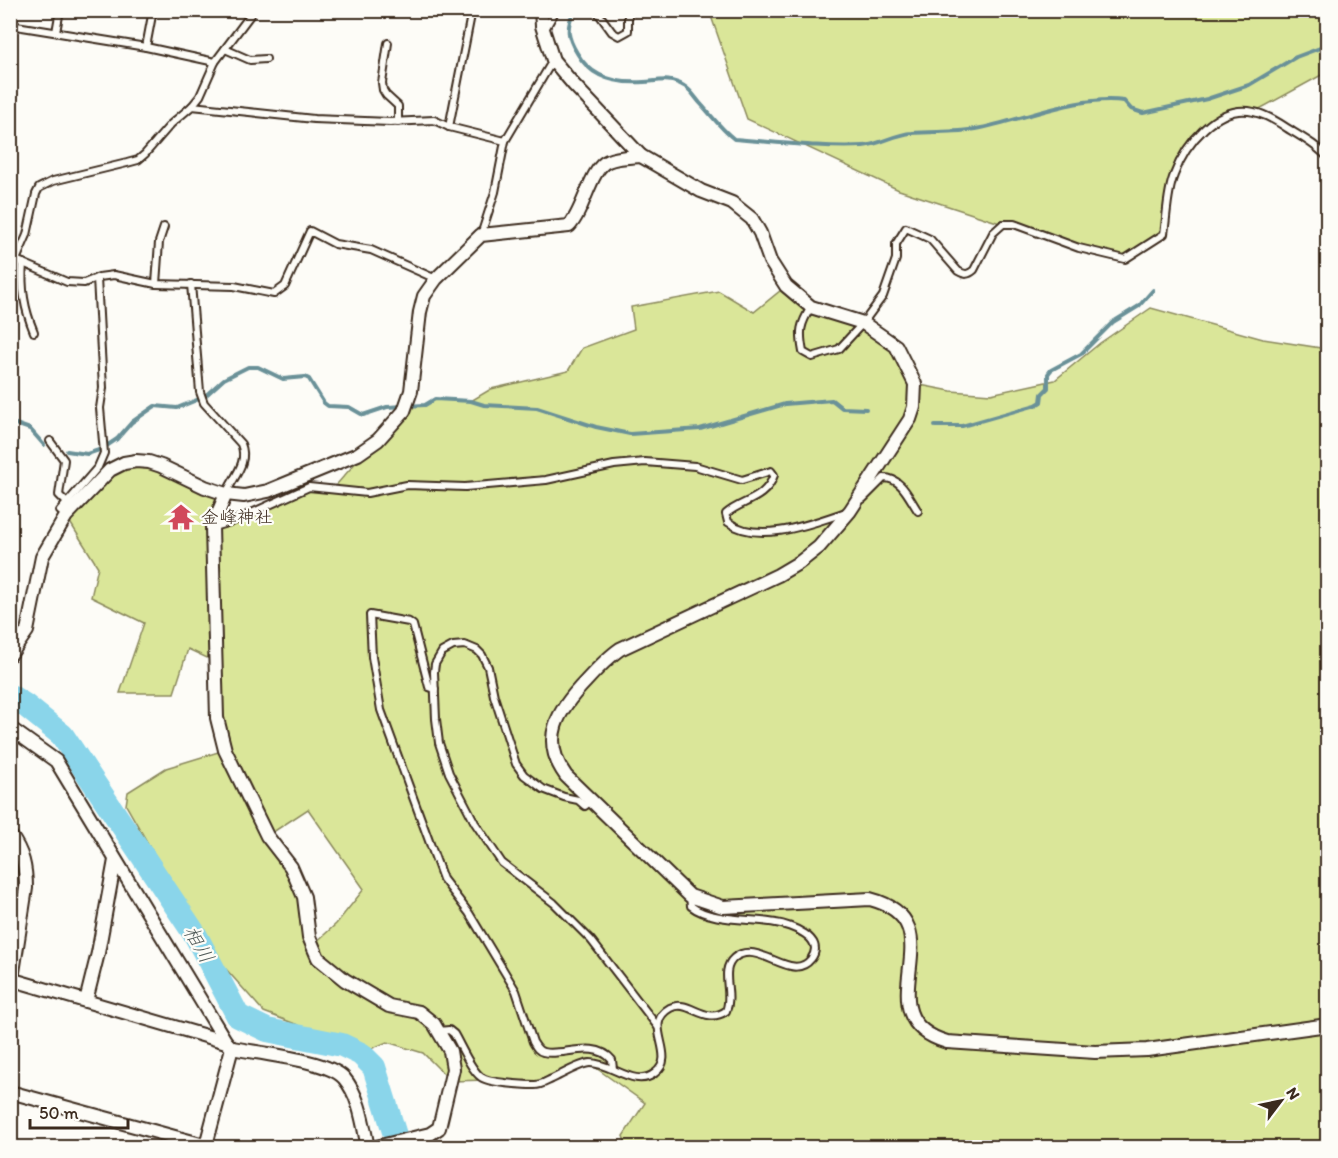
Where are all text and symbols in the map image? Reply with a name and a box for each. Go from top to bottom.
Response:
temple icon: 金峰神社 [166,502,196,532]
place label: 金峰神社 [201,506,273,528]
water label: 相川 [179,921,219,967]
north arrow [1251,1071,1311,1131]
text: N [1282,1084,1304,1103]
scale bar [30,1092,128,1130]
text: 50 m [39,1102,79,1124]

